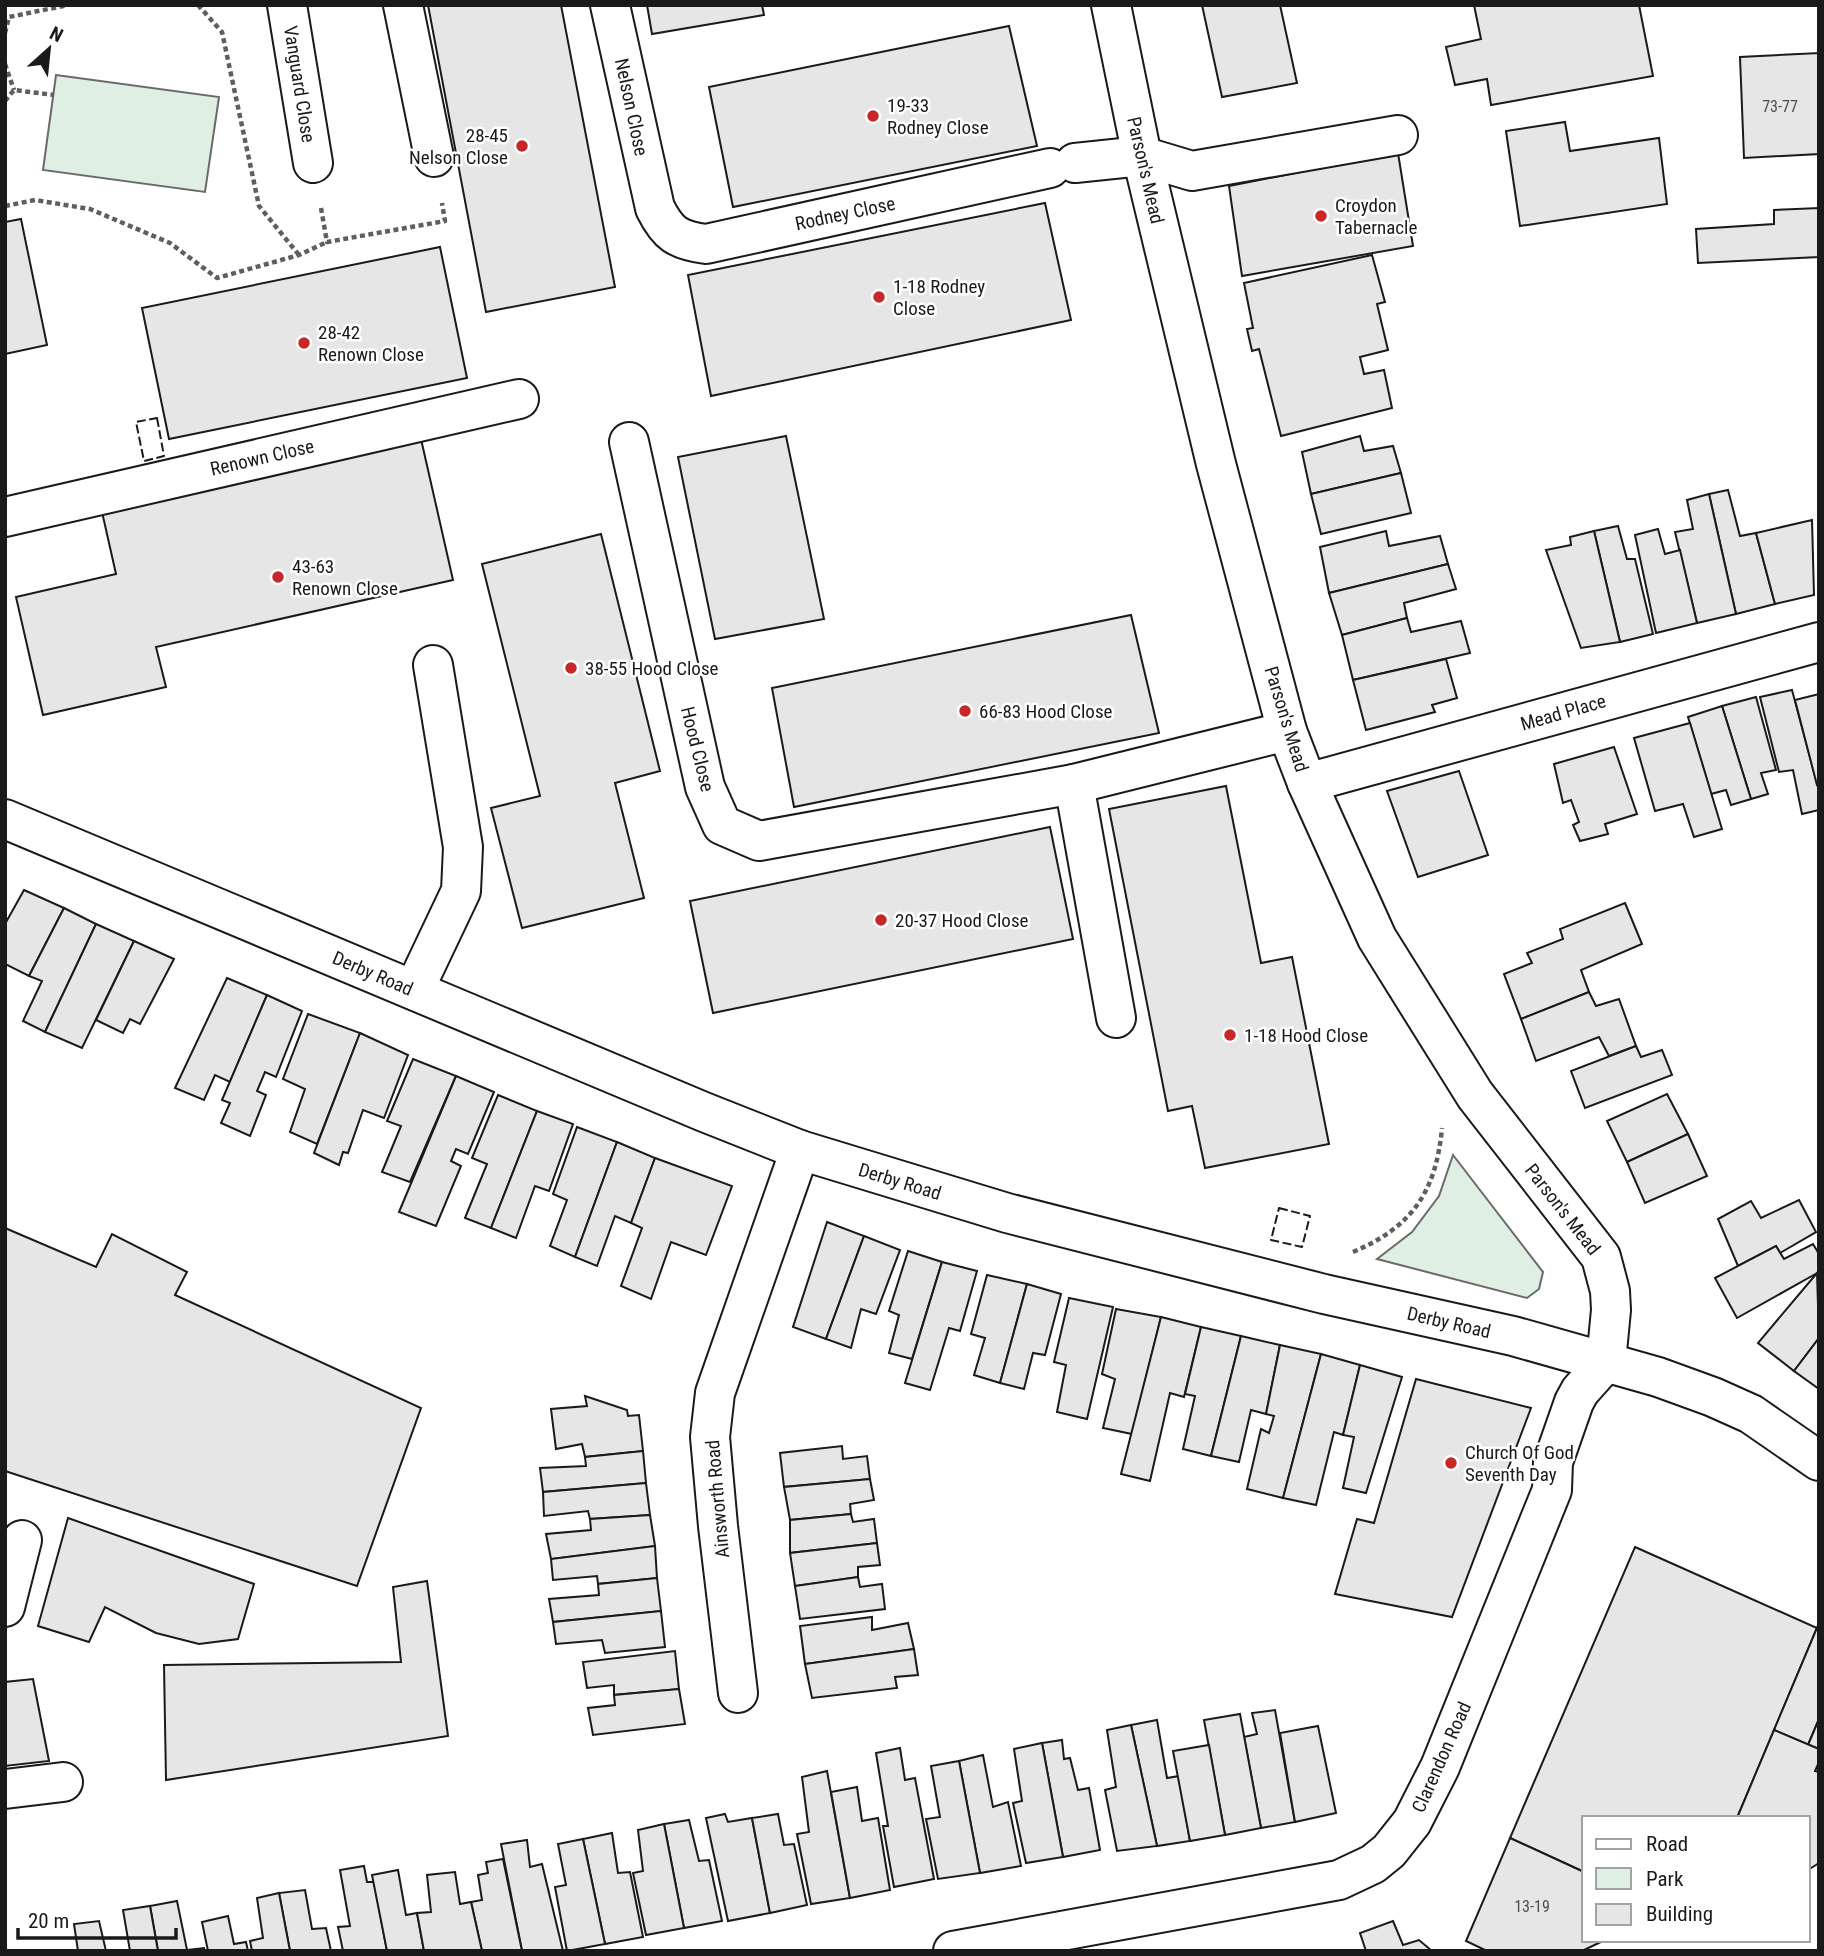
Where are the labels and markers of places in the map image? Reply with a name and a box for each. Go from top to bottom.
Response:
place label: 19-33 Rodney Close [887,94,989,139]
marker: 19-33 Rodney Close [865,108,881,124]
place label: 28-45 Nelson Close [409,124,508,169]
marker: 28-45 Nelson Close [514,138,530,154]
place label: Croydon Tabernacle [1335,194,1417,239]
marker: Croydon Tabernacle [1313,208,1329,224]
place label: 1-18 Rodney Close [893,275,985,320]
marker: 1-18 Rodney Close [871,289,887,305]
place label: 28-42 Renown Close [318,321,424,366]
marker: 28-42 Renown Close [296,335,312,351]
place label: 43-63 Renown Close [292,555,398,600]
marker: 43-63 Renown Close [270,569,286,585]
place label: 38-55 Hood Close [585,657,719,680]
marker: 38-55 Hood Close [563,660,579,676]
place label: 66-83 Hood Close [979,700,1113,723]
marker: 66-83 Hood Close [957,703,973,719]
place label: 20-37 Hood Close [895,909,1029,932]
marker: 20-37 Hood Close [873,912,889,928]
place label: 1-18 Hood Close [1244,1024,1368,1047]
marker: 1-18 Hood Close [1222,1027,1238,1043]
place label: Church Of God Seventh Day [1465,1441,1574,1486]
marker: Church Of God Seventh Day [1443,1455,1459,1471]

